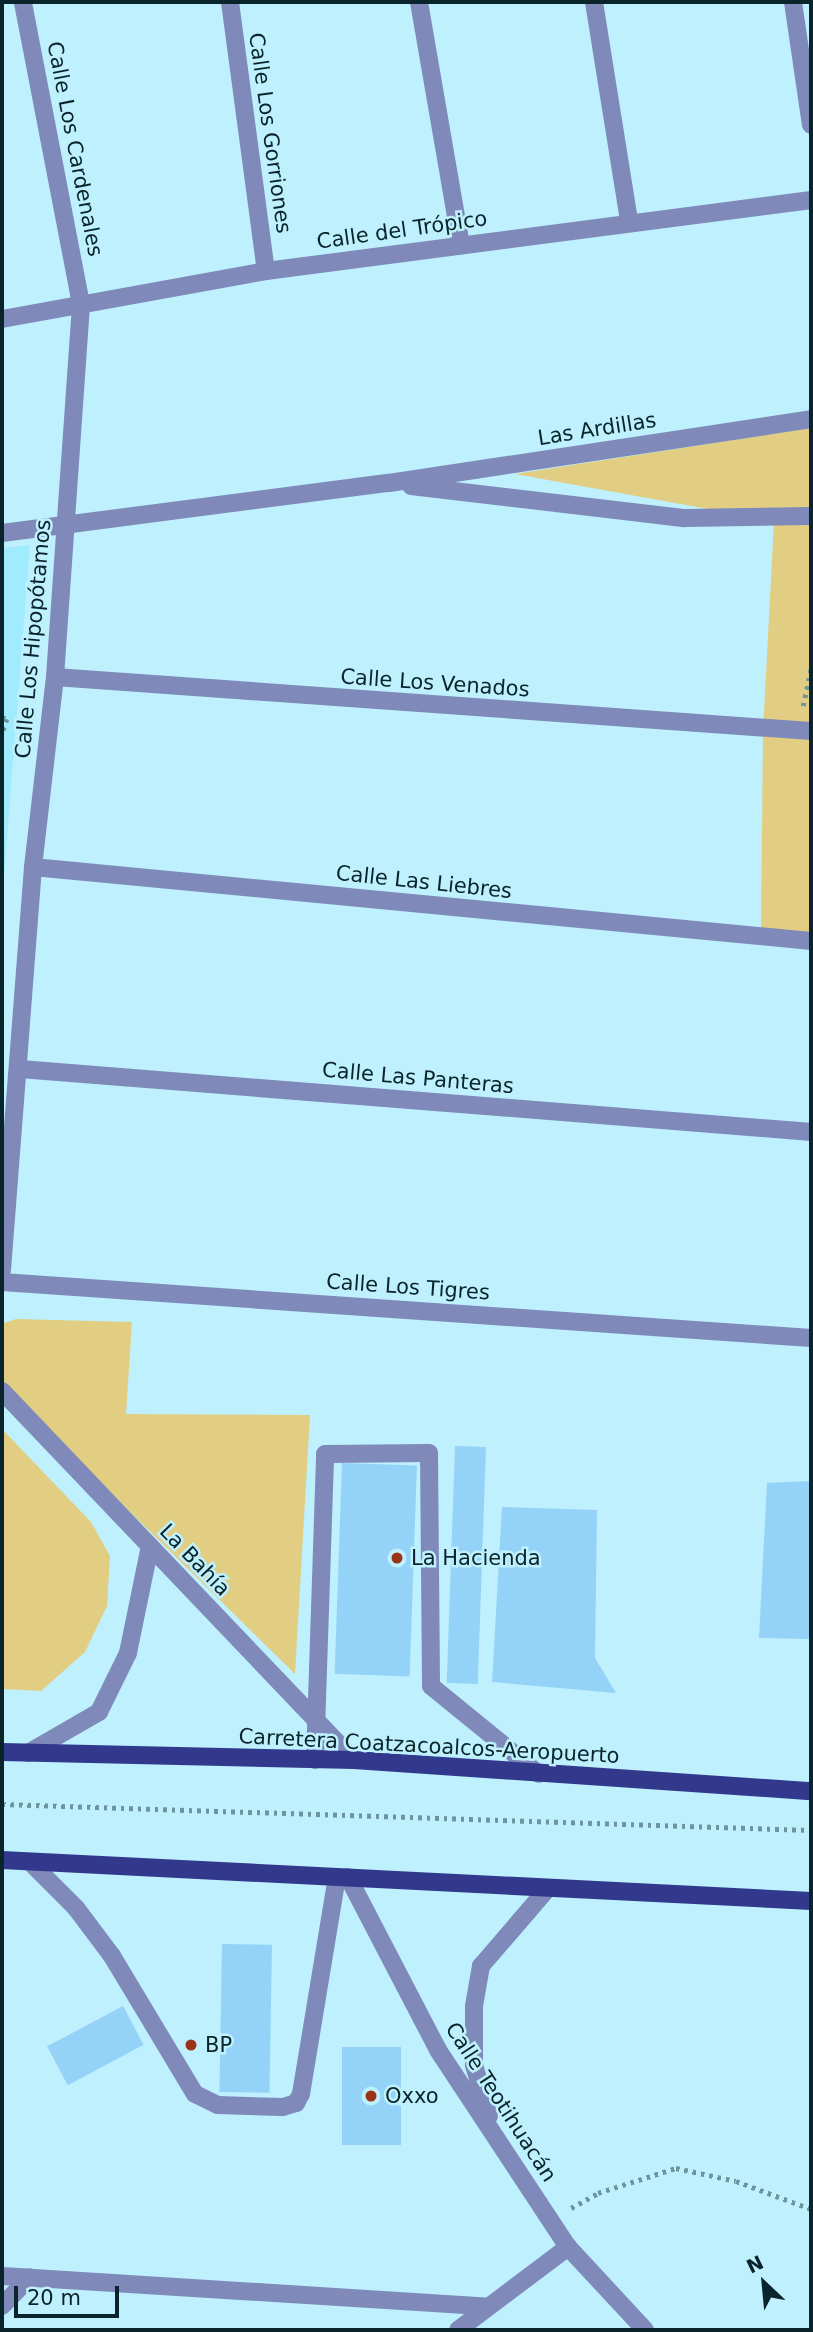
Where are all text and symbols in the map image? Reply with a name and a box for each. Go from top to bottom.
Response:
street label: Calle Los Gorriones [243,31,297,235]
street label: Calle Los Cardenales [42,39,108,259]
street label: Calle del Trópico [315,206,489,254]
street label: Las Ardillas [536,407,658,451]
street label: Calle Los Hipopótamos [10,518,56,760]
street label: Calle Los Venados [340,664,530,702]
street label: Calle Las Liebres [335,860,513,904]
street label: Calle Las Panteras [321,1057,515,1099]
street label: Calle Los Tigres [325,1269,491,1305]
street label: La Bahía [154,1519,236,1601]
place label: La Hacienda [411,1545,541,1571]
marker: La Hacienda [389,1550,405,1566]
street label: Carretera Coatzacoalcos-Aeropuerto [238,1723,620,1769]
street label: Calle Teotihuacán [440,2018,562,2186]
place label: BP [205,2032,232,2058]
marker: BP [183,2037,199,2053]
place label: Oxxo [385,2083,439,2109]
marker: Oxxo [363,2088,379,2104]
north arrow [729,2248,799,2318]
text: N [743,2251,767,2277]
scale bar [18,2272,122,2316]
text: 20 m [27,2286,81,2310]

